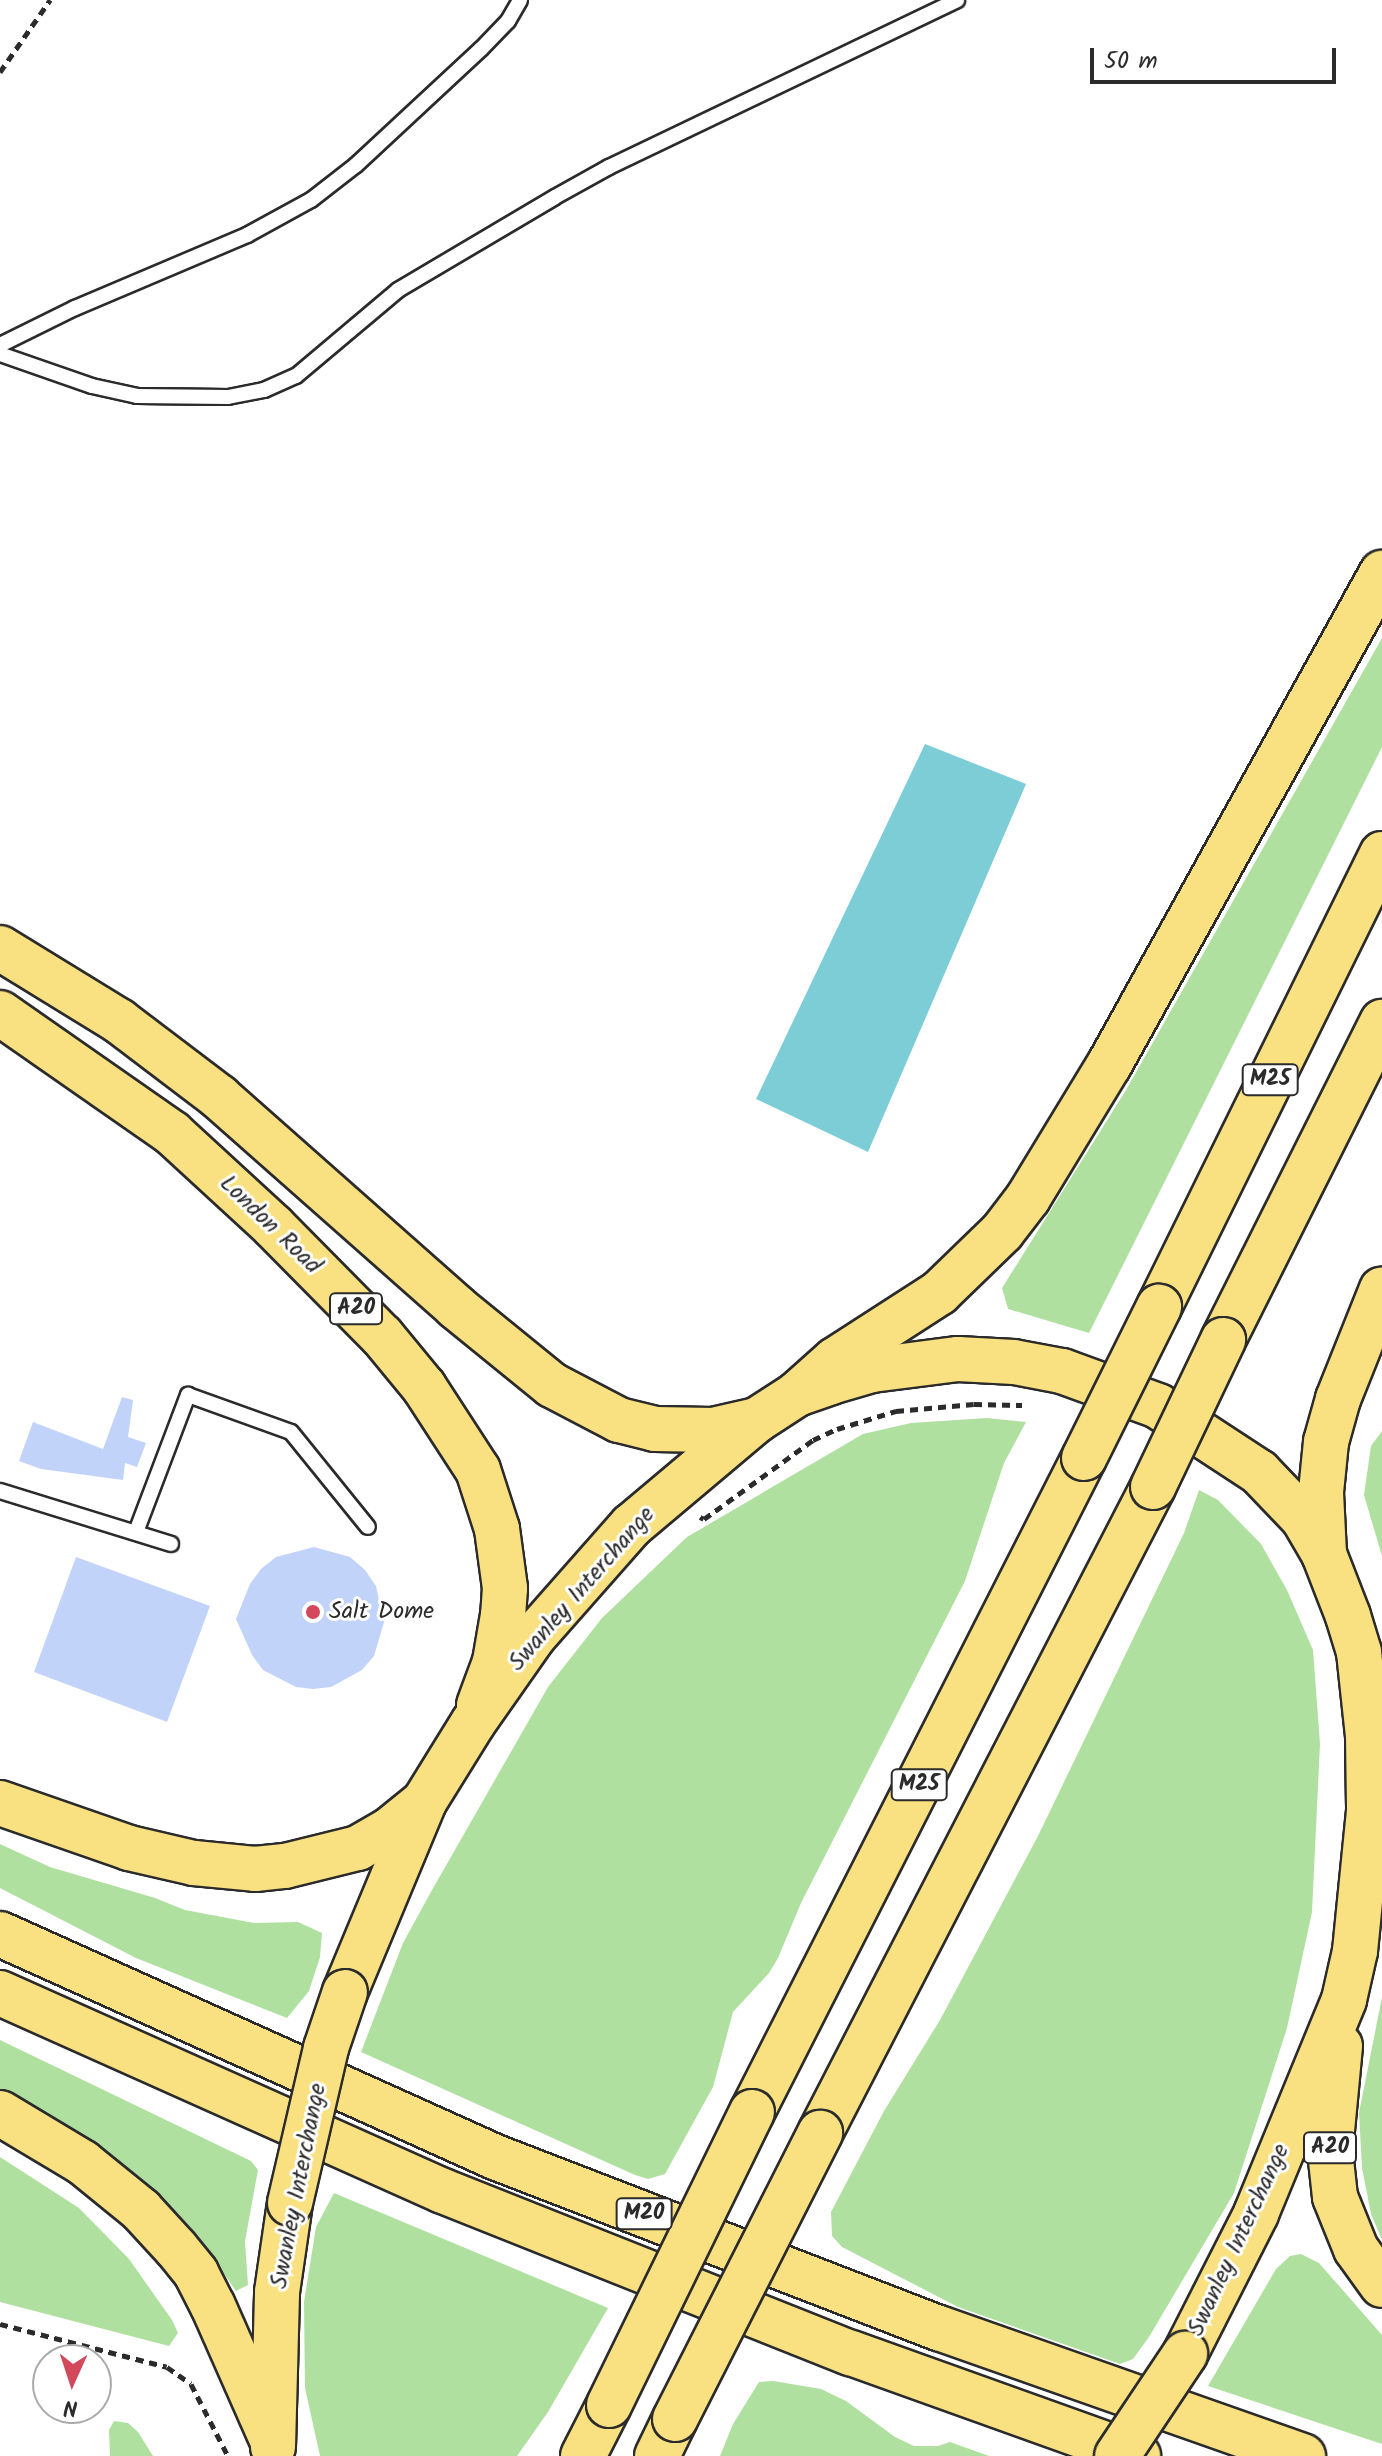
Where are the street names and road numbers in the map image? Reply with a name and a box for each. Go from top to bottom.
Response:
road number: M25 [1240,1062,1300,1098]
street label: London Road [213,1169,327,1281]
road number: A20 [328,1291,384,1327]
street label: Swanley Interchange [503,1501,661,1677]
road number: M25 [889,1767,949,1803]
street label: Swanley Interchange [265,2081,333,2291]
road number: A20 [1302,2130,1358,2166]
street label: Swanley Interchange [1182,2139,1296,2341]
road number: M20 [614,2196,674,2232]

